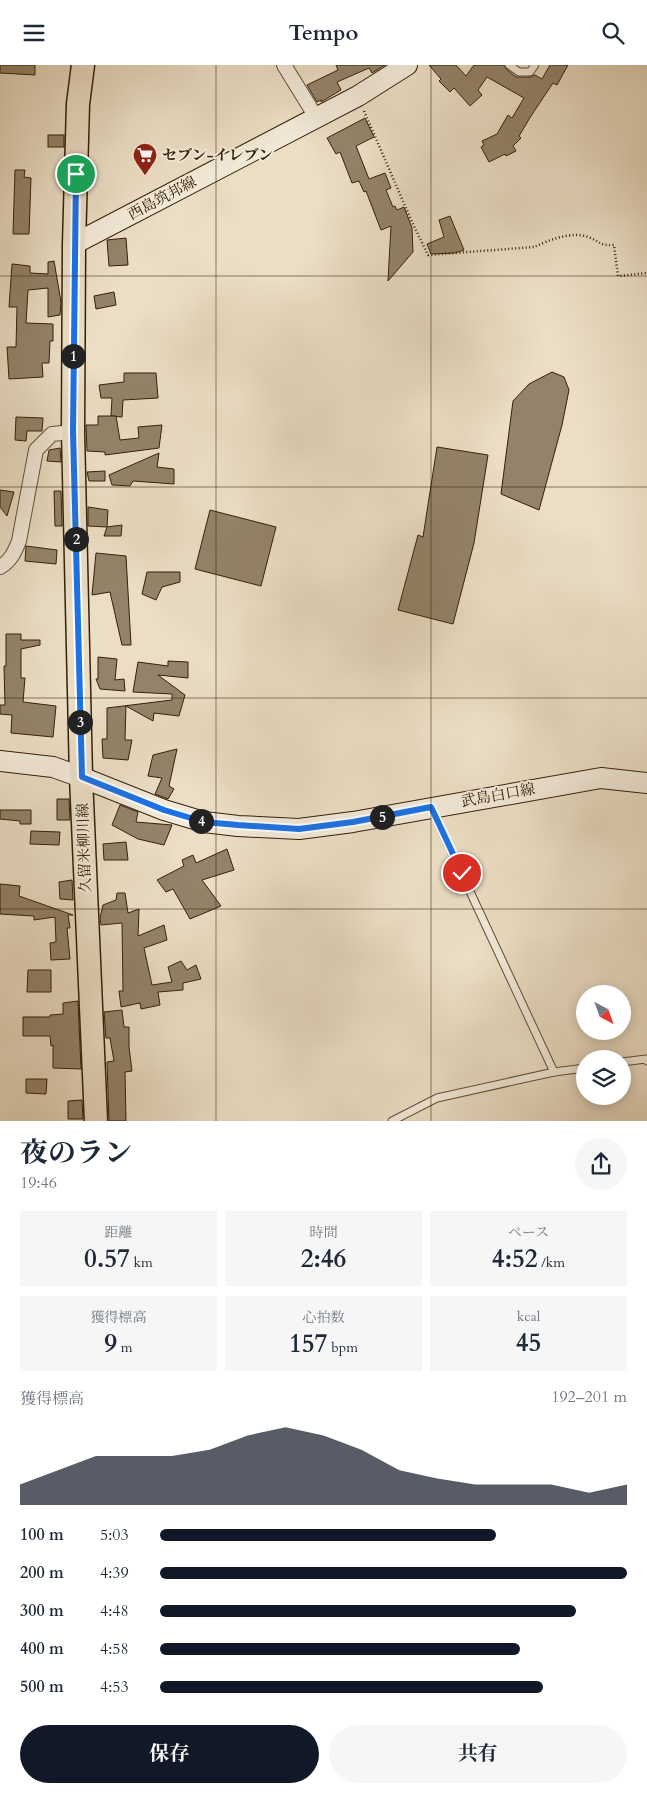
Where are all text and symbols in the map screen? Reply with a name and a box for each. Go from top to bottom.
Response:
text: Tempo [289,18,358,48]
icon: menu [20,19,48,47]
icon: search [599,19,627,47]
supermarket icon: セブン-イレブン [132,142,158,176]
place label: セブン-イレブン [162,145,273,165]
pin [55,153,97,195]
icon: arrive [62,160,90,188]
street label: 西島筑邦線 [124,172,200,224]
pin: 1 [60,343,86,369]
text: 1 [70,347,77,366]
pin: 2 [64,527,88,551]
text: 2 [73,530,80,549]
pin: 3 [68,709,92,735]
text: 3 [77,713,84,732]
street label: 武島白口線 [459,779,537,811]
street label: 久留米柳川線 [72,803,96,893]
pin: 5 [370,805,394,829]
text: 5 [379,808,386,827]
pin: 4 [188,809,214,833]
text: 4 [198,812,205,831]
pin [441,852,483,894]
icon: check [448,859,476,887]
north arrow [576,985,631,1040]
map controls [576,985,631,1105]
button: layers [576,1050,631,1105]
text: 夜のラン [20,1134,132,1172]
button: share [575,1138,627,1190]
text: 19:46 [20,1172,57,1194]
text: 距離 [105,1223,133,1242]
text: 時間 [310,1223,338,1242]
text: ペース [508,1223,549,1242]
text: 0.57 [84,1242,130,1276]
text: 2:46 [301,1242,346,1276]
text: 4:52 [492,1242,538,1276]
text: km [130,1253,153,1272]
text: /km [538,1253,565,1272]
text: kcal [517,1307,540,1326]
text: 獲得標高 [91,1308,147,1327]
text: 心拍数 [303,1308,345,1327]
text: 45 [516,1326,541,1360]
text: 9 [104,1327,117,1361]
text: 157 [289,1327,327,1361]
text: m [117,1338,133,1357]
text: bpm [327,1338,358,1357]
text: 192–201 m [551,1386,627,1408]
text: 獲得標高 [20,1388,84,1410]
text: 100 m [20,1524,64,1546]
text: 5:03 [100,1524,129,1546]
text: 200 m [20,1562,64,1584]
text: 4:39 [100,1562,129,1584]
text: 300 m [20,1600,64,1622]
text: 4:48 [100,1600,129,1622]
text: 400 m [20,1638,64,1660]
text: 4:58 [100,1638,129,1660]
text: 500 m [20,1676,64,1698]
text: 4:53 [100,1676,129,1698]
button: 保存 [20,1725,319,1783]
button: 共有 [329,1725,627,1783]

